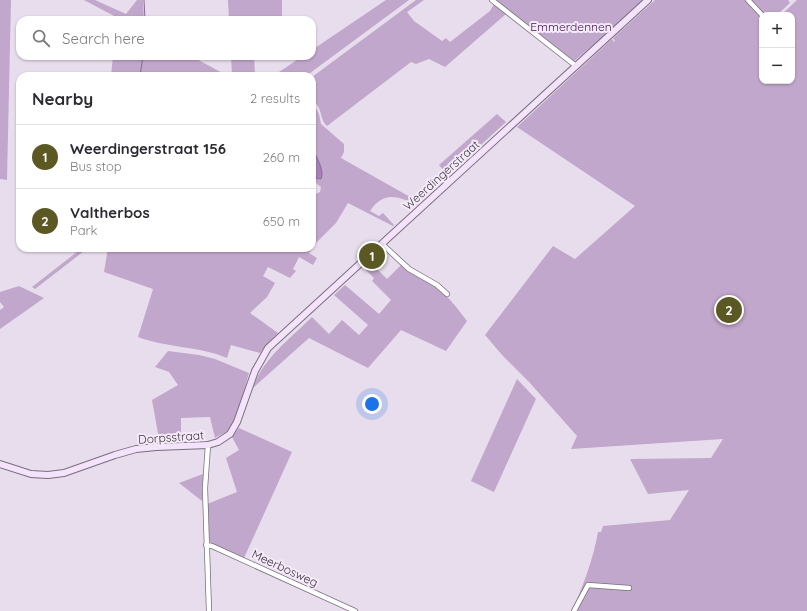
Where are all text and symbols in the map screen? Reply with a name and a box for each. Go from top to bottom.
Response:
map controls [759,12,795,84]
button: + [759,12,795,48]
search box [16,16,316,60]
park label: Emmerdennen [530,19,612,34]
icon: search [30,27,52,49]
text: Search here [62,29,145,48]
button: − [759,48,795,84]
text: Nearby [32,88,93,109]
text: 2 results [250,90,300,106]
street label: Weerdingerstraat [400,137,482,213]
text: Weerdingerstraat 156 [70,139,226,158]
text: 1 [42,149,48,165]
text: 260 m [263,149,300,165]
text: Bus stop [70,158,122,174]
text: Valtherbos [70,203,150,222]
text: 2 [41,213,49,229]
text: 650 m [263,213,300,229]
text: Park [70,222,98,238]
pin: 1 [359,241,385,271]
pin: 2 [716,295,742,325]
your location [362,394,382,414]
street label: Dorpsstraat [137,427,205,447]
street label: Meerbosweg [249,546,321,590]

